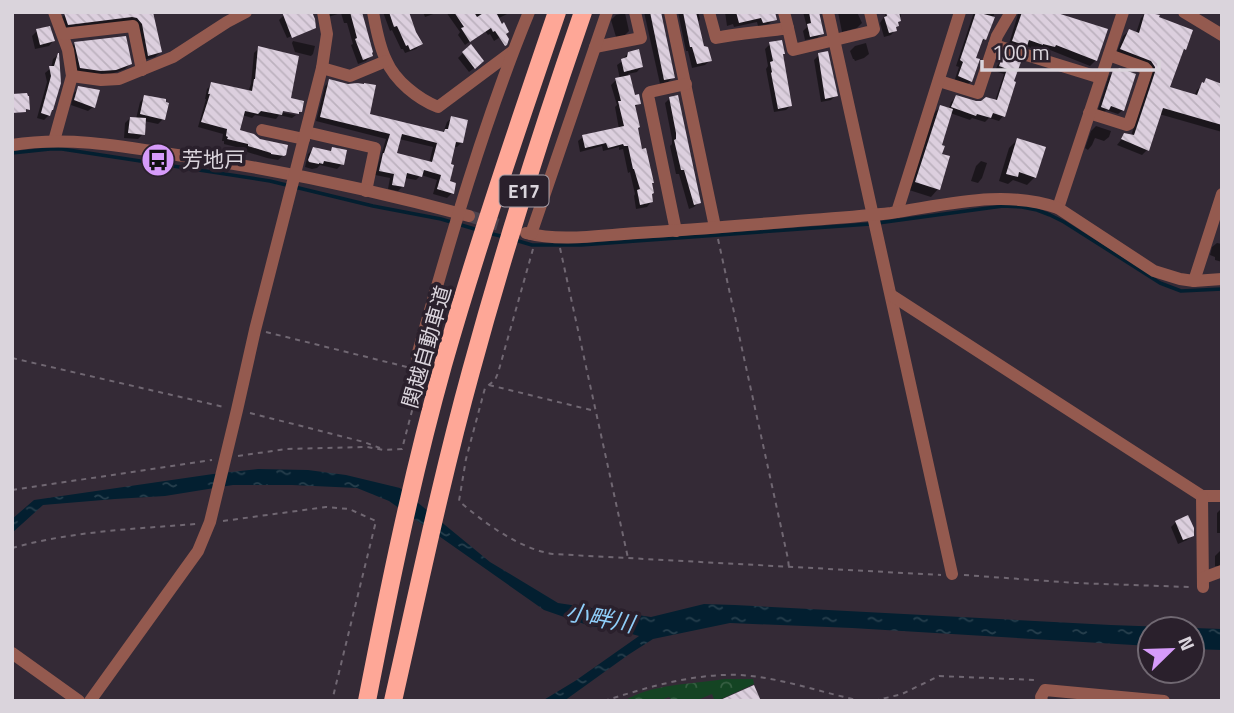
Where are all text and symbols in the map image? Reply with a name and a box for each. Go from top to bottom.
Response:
scale bar [982,28,1159,72]
text: 100 m [992,36,1049,68]
bus stop icon: 芳地戸 [139,141,177,179]
place label: 芳地戸 [182,143,245,175]
road number: E17 [500,176,548,206]
street label: 関越自動車道 [393,282,459,412]
water label: 小畔川 [563,594,640,642]
north arrow [1136,615,1206,685]
text: N [1171,631,1203,655]

